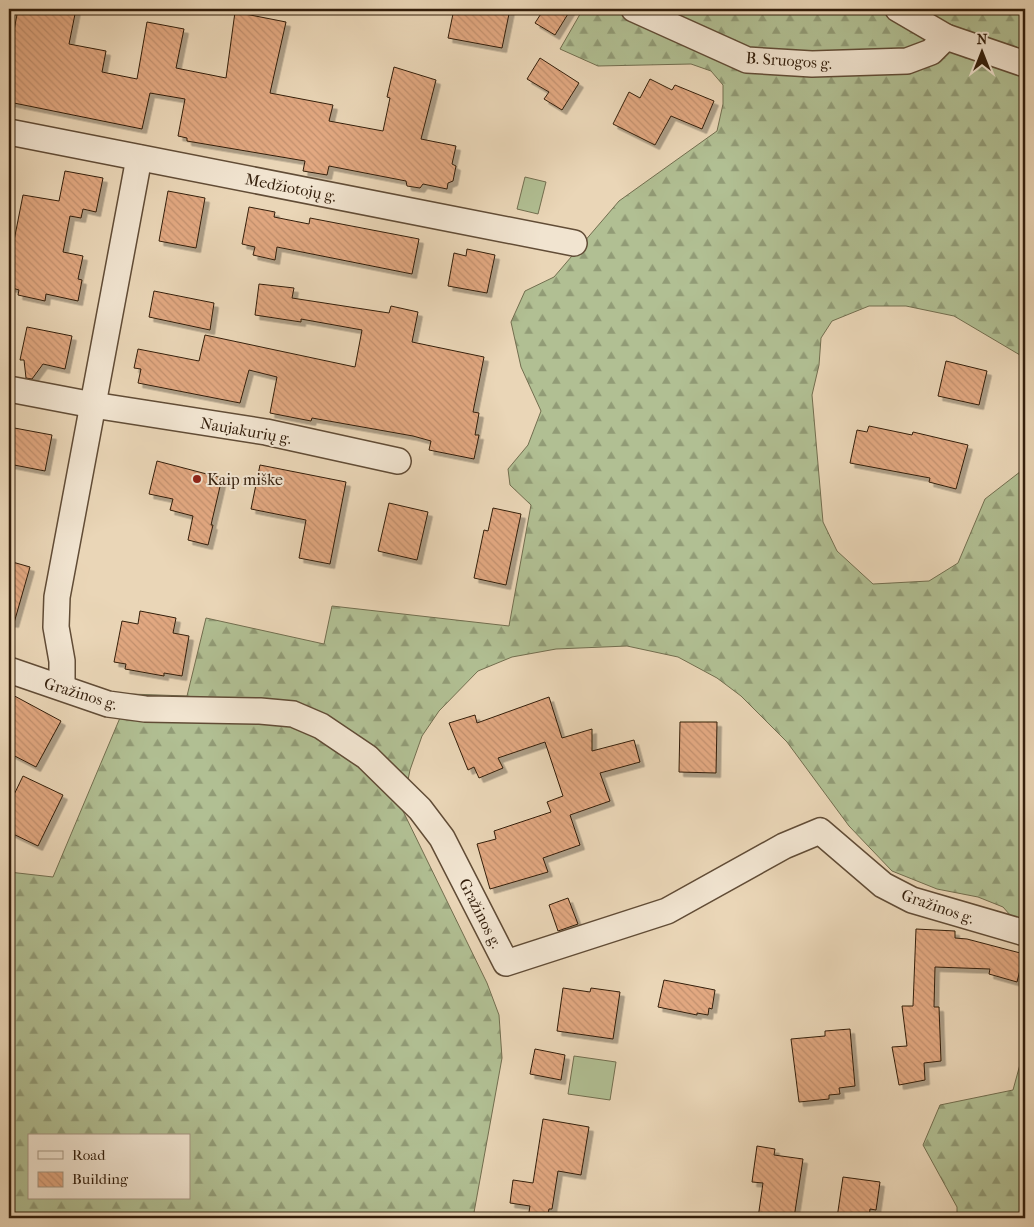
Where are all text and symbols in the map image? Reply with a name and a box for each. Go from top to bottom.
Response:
north arrow [956,28,1006,78]
text: N [977,31,988,48]
street label: B. Sruogos g. [745,48,833,73]
street label: Medžiotojų g. [244,169,338,206]
street label: Naujakurių g. [199,413,293,448]
place label: Kaip miške [207,470,283,489]
marker: Kaip miške [191,473,203,485]
street label: Gražinos g. [42,673,120,714]
street label: Gražinos g. [455,875,506,951]
street label: Gražinos g. [899,885,977,928]
legend [28,1134,190,1200]
text: Road [72,1146,106,1164]
text: Building [72,1170,129,1188]

